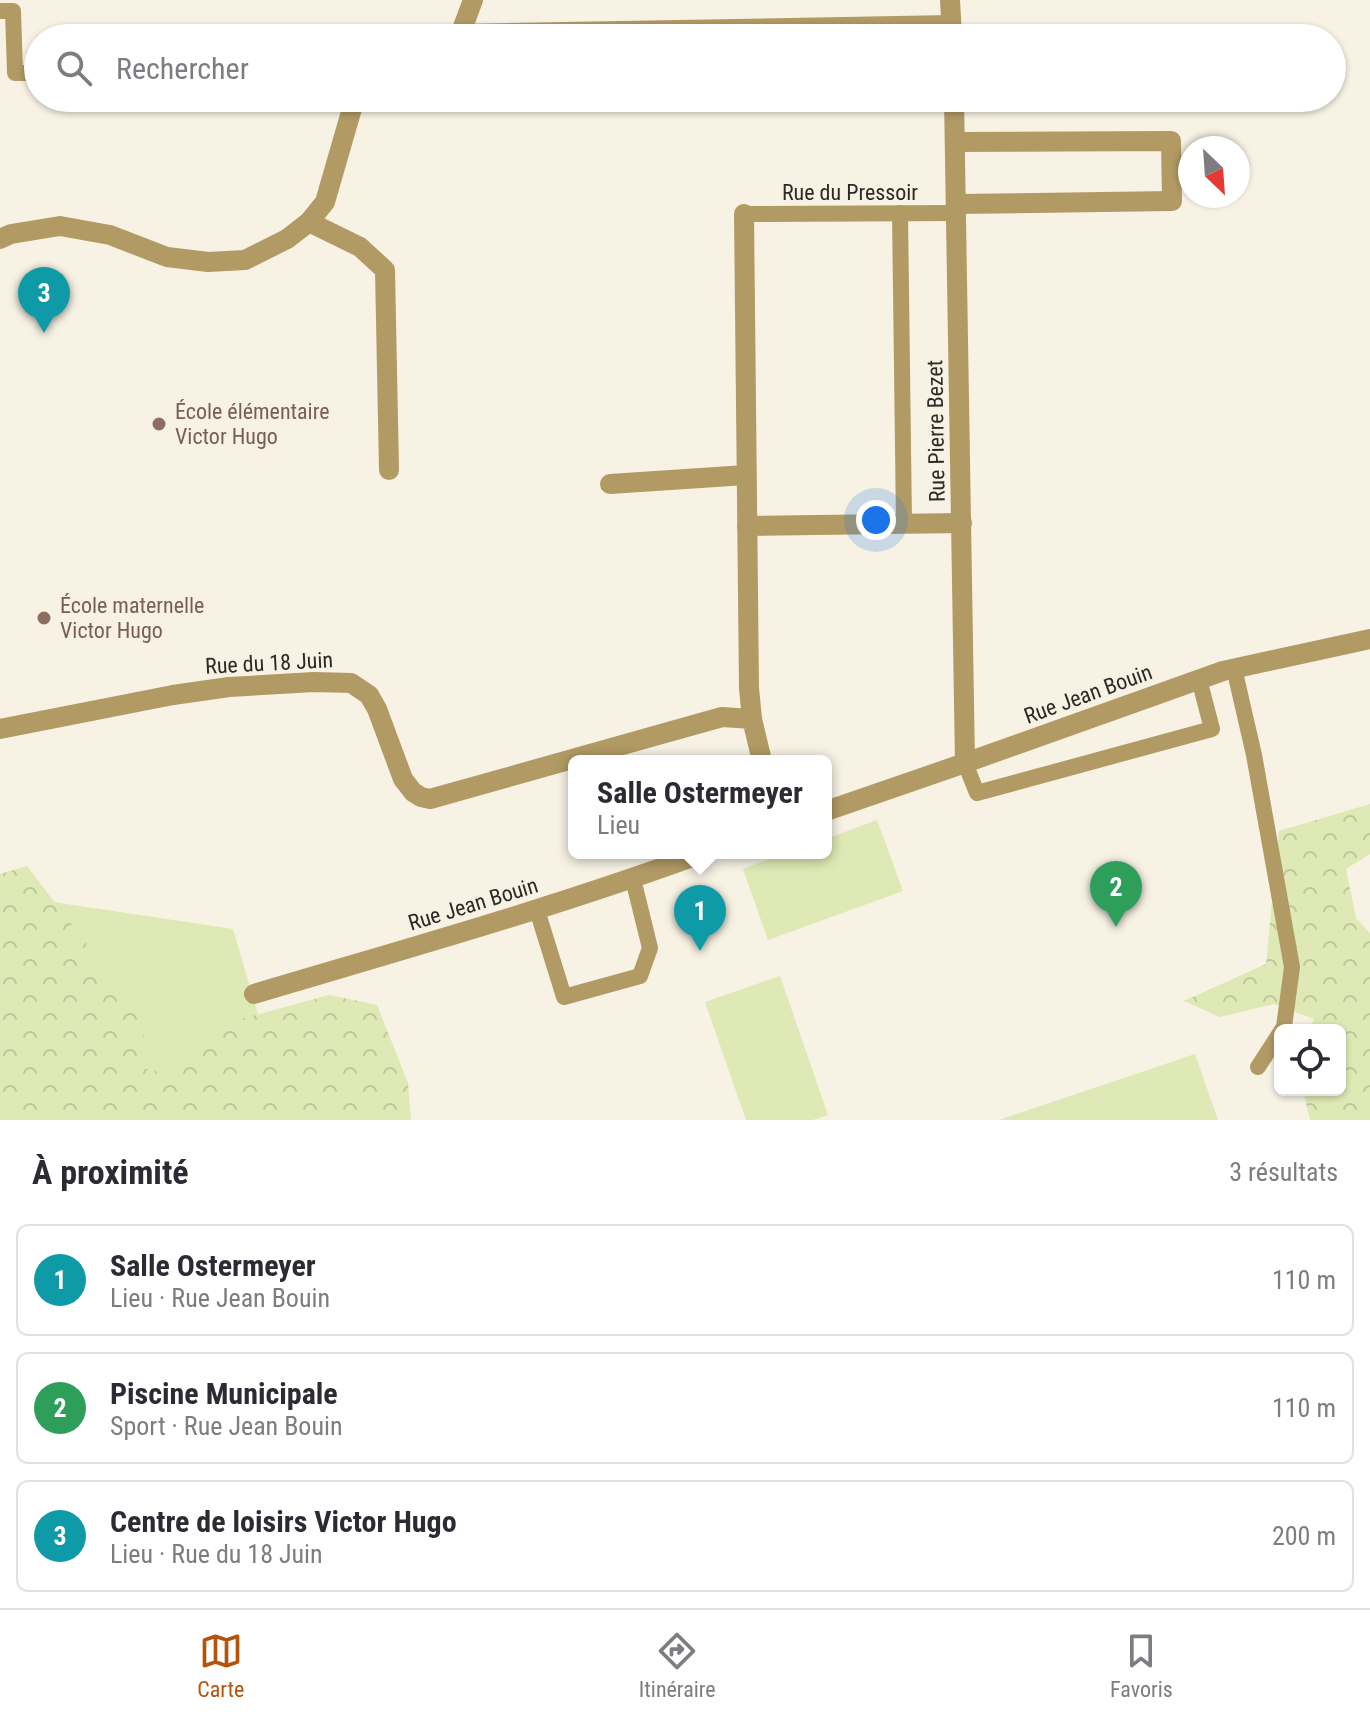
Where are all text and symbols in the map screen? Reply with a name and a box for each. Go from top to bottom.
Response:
search box [24,24,1346,112]
icon: search [52,46,96,90]
text: Rechercher [116,51,249,86]
north arrow [1178,136,1250,208]
street label: Rue du Pressoir [782,180,918,205]
pin: 3 [18,267,70,333]
street label: Rue Pierre Bezet [922,360,950,502]
place label: École élémentaire Victor Hugo [175,399,329,449]
marker: École élémentaire Victor Hugo [150,415,168,433]
your location [856,500,896,540]
place label: École maternelle Victor Hugo [60,593,204,643]
marker: École maternelle Victor Hugo [35,609,53,627]
street label: Rue du 18 Juin [204,647,334,679]
street label: Rue Jean Bouin [1021,659,1155,729]
popup [568,755,832,859]
text: Salle Ostermeyer [597,775,803,810]
text: Lieu [597,810,640,840]
pin: 2 [1090,861,1142,927]
street label: Rue Jean Bouin [405,872,541,936]
pin: 1 [674,885,726,951]
map controls [1274,1024,1346,1096]
button: locate [1274,1024,1346,1096]
text: À proximité [32,1152,189,1192]
text: 3 résultats [1229,1157,1338,1187]
text: Salle Ostermeyer [110,1248,316,1283]
text: 1 [53,1265,67,1295]
text: 110 m [1272,1265,1336,1295]
text: Lieu · Rue Jean Bouin [110,1283,330,1313]
text: Piscine Municipale [110,1376,338,1411]
text: 2 [53,1393,67,1423]
text: 110 m [1272,1393,1336,1423]
text: Sport · Rue Jean Bouin [110,1411,343,1441]
text: Centre de loisirs Victor Hugo [110,1504,457,1539]
text: 3 [53,1521,67,1551]
text: 200 m [1272,1521,1336,1551]
text: Lieu · Rue du 18 Juin [110,1539,323,1569]
tab: Carte [197,1629,244,1702]
tab: Itinéraire [639,1629,716,1702]
tab: Favoris [1110,1629,1173,1702]

